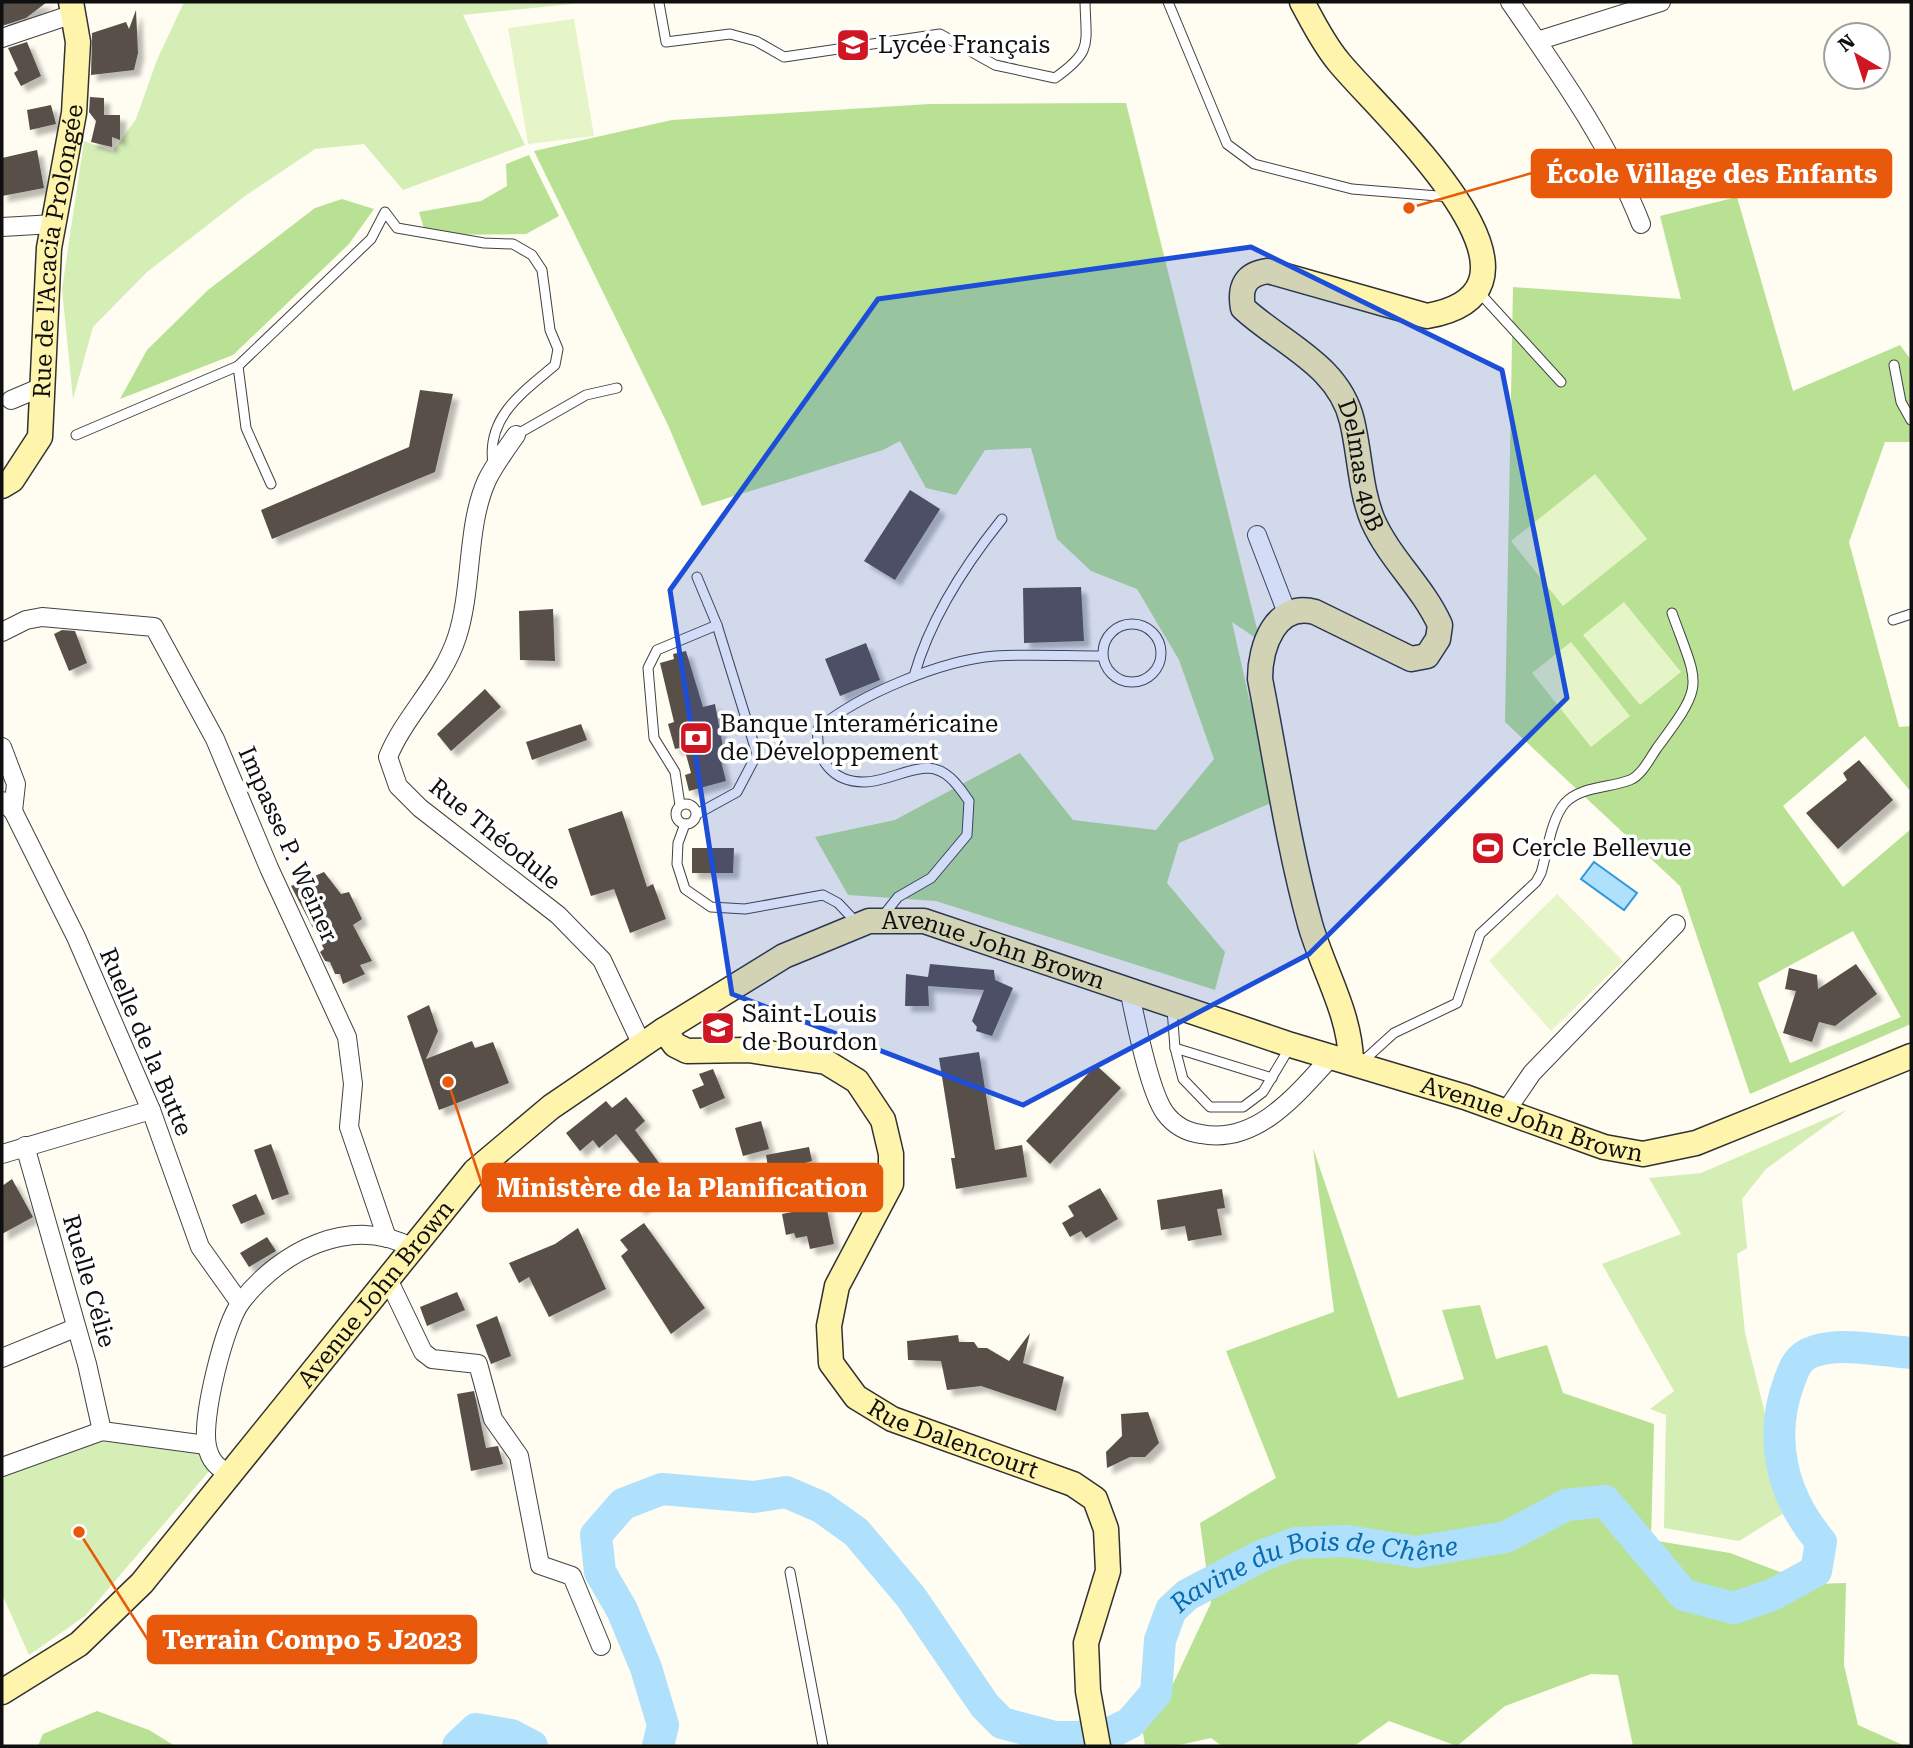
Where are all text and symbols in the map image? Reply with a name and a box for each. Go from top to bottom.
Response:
north arrow [1822,21,1892,91]
school or university icon: Lycée Français [834,26,872,64]
text: N [1834,29,1860,57]
place label: Lycée Français [878,31,1050,59]
street label: Rue de l'Acacia Prolongée [28,104,88,399]
callout: École Village des Enfants [1532,150,1891,197]
text: École Village des Enfants [1547,158,1877,189]
street label: Delmas 40B [1332,395,1390,536]
place label: Banque Interaméricaine de Développement [720,710,998,766]
bank icon: Banque Interaméricaine de Développement [677,719,715,757]
street label: Impasse P. Weiner [233,742,344,946]
street label: Rue Théodule [424,772,566,896]
sports icon: Cercle Bellevue [1469,829,1507,867]
place label: Cercle Bellevue [1512,834,1691,862]
street label: Avenue John Brown [882,907,1109,995]
street label: Ruelle de la Butte [94,944,198,1140]
place label: Saint-Louis de Bourdon [742,1000,878,1056]
school or university icon: Saint-Louis de Bourdon [699,1009,737,1047]
street label: Avenue John Brown [1417,1071,1645,1168]
callout: Ministère de la Planification [483,1164,882,1211]
text: Ministère de la Planification [496,1173,868,1203]
street label: Avenue John Brown [292,1195,460,1393]
street label: Ruelle Célie [57,1211,121,1351]
street label: Rue Dalencourt [863,1394,1042,1484]
water label: Ravine du Bois de Chêne [1163,1526,1460,1619]
callout: Terrain Compo 5 J2023 [148,1616,476,1663]
text: Terrain Compo 5 J2023 [162,1625,462,1655]

